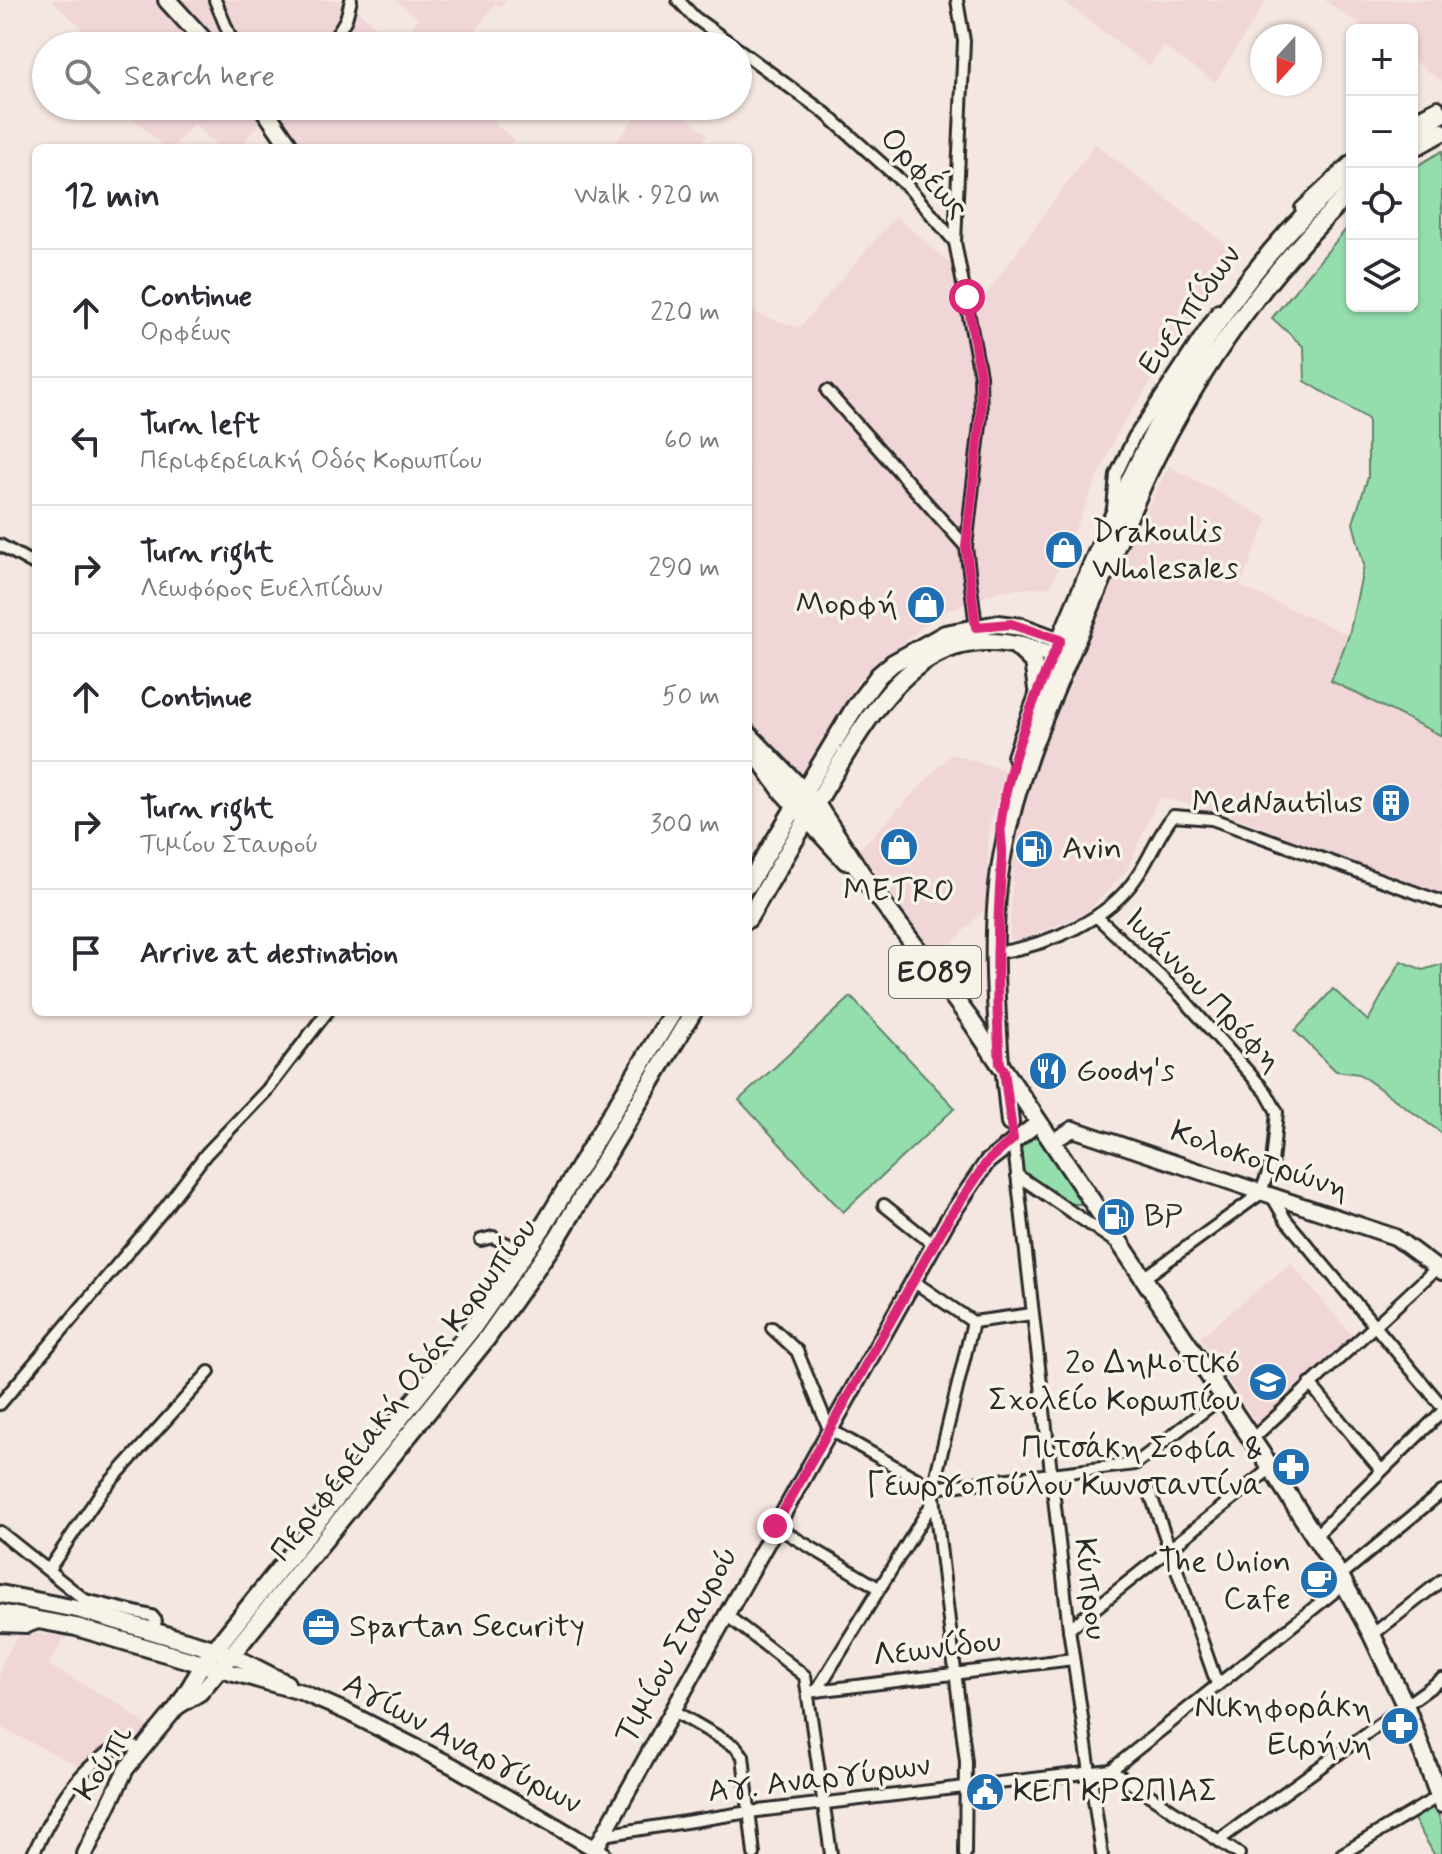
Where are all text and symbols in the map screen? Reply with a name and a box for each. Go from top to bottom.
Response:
north arrow [1250,24,1322,96]
map controls [1346,24,1418,312]
button: + [1346,24,1418,96]
search box [32,32,752,120]
icon: search [60,54,104,98]
text: Search here [124,57,275,96]
button: − [1346,96,1418,168]
street label: Ορφέως [870,117,979,228]
button: locate [1346,168,1418,240]
text: 12 min [64,174,160,219]
text: Walk · 920 m [574,179,720,213]
street label: Ευελπίδων [1129,237,1251,383]
button: layers [1346,240,1418,312]
text: Continue [140,277,252,316]
route start [949,279,985,315]
icon: ahead [64,291,108,335]
text: 220 m [650,296,720,330]
text: Ορφέως [140,316,231,350]
text: Turn left [140,405,260,444]
icon: left [64,419,108,463]
text: 60 m [664,424,720,458]
text: Περιφερειακή Οδός Κορωπίου [140,444,482,478]
place label: Drakoulis Wholesales [1092,511,1238,590]
shop icon: Drakoulis Wholesales [1043,529,1085,571]
text: Turn right [140,533,273,572]
icon: right [64,547,108,591]
text: 290 m [648,552,720,586]
text: Λεωφόρος Ευελπίδων [140,572,383,606]
place label: Μορφή [795,584,898,626]
shop icon: Μορφή [905,584,947,626]
icon: ahead [64,675,108,719]
text: Continue [140,678,252,717]
text: 50 m [662,680,720,714]
place label: MedNautilus [1192,782,1363,824]
building icon: MedNautilus [1370,782,1412,824]
text: Turn right [140,789,273,828]
icon: right [64,803,108,847]
text: 300 m [650,808,720,842]
shop icon: METRO [878,826,920,868]
text: Τιμίου Σταυρού [140,828,319,862]
fuel station icon: Avin [1013,828,1055,870]
place label: Avin [1062,828,1122,870]
place label: METRO [843,870,955,912]
street label: Ιωάννου Πρόφη [1114,899,1292,1081]
icon: arrive [64,931,108,975]
text: Arrive at destination [140,934,398,973]
road number: ΕΟ89 [889,946,981,998]
restaurant icon: Goody's [1027,1050,1069,1092]
place label: Goody's [1076,1050,1175,1092]
street label: Κολοκοτρώνη [1165,1111,1355,1211]
fuel station icon: BP [1095,1196,1137,1238]
place label: BP [1144,1196,1183,1238]
street label: Περιφερειακή Οδός Κορωπίου [261,1209,547,1571]
place label: 2ο Δημοτικό Σχολείο Κορωπίου [989,1343,1240,1422]
school or university icon: 2ο Δημοτικό Σχολείο Κορωπίου [1247,1361,1289,1403]
place label: Πιτσάκη Σοφία & Γεωργοπούλου Κωνσταντίνα [866,1428,1263,1507]
pharmacy icon: Πιτσάκη Σοφία & Γεωργοπούλου Κωνσταντίνα [1270,1446,1312,1488]
route end [757,1508,793,1544]
street label: Κύπρου [1063,1536,1117,1642]
street label: Τιμίου Σταυρού [605,1539,749,1751]
place label: The Union Cafe [1158,1541,1291,1620]
cafe icon: The Union Cafe [1298,1559,1340,1601]
office icon: Spartan Security [300,1606,342,1648]
place label: Spartan Security [349,1606,585,1648]
street label: Λεωνίδου [870,1620,1004,1678]
street label: Αγίων Αναργύρων [335,1663,589,1825]
place label: Νικηφοράκη Ειρήνη [1194,1687,1372,1766]
pharmacy icon: Νικηφοράκη Ειρήνη [1379,1705,1421,1747]
street label: Κούπι [65,1717,144,1809]
street label: Αγ. Αναργύρων [705,1745,933,1813]
public building icon: ΚΕΠ ΚΡΩΠΙΑΣ [964,1771,1006,1813]
place label: ΚΕΠ ΚΡΩΠΙΑΣ [1013,1771,1218,1813]

